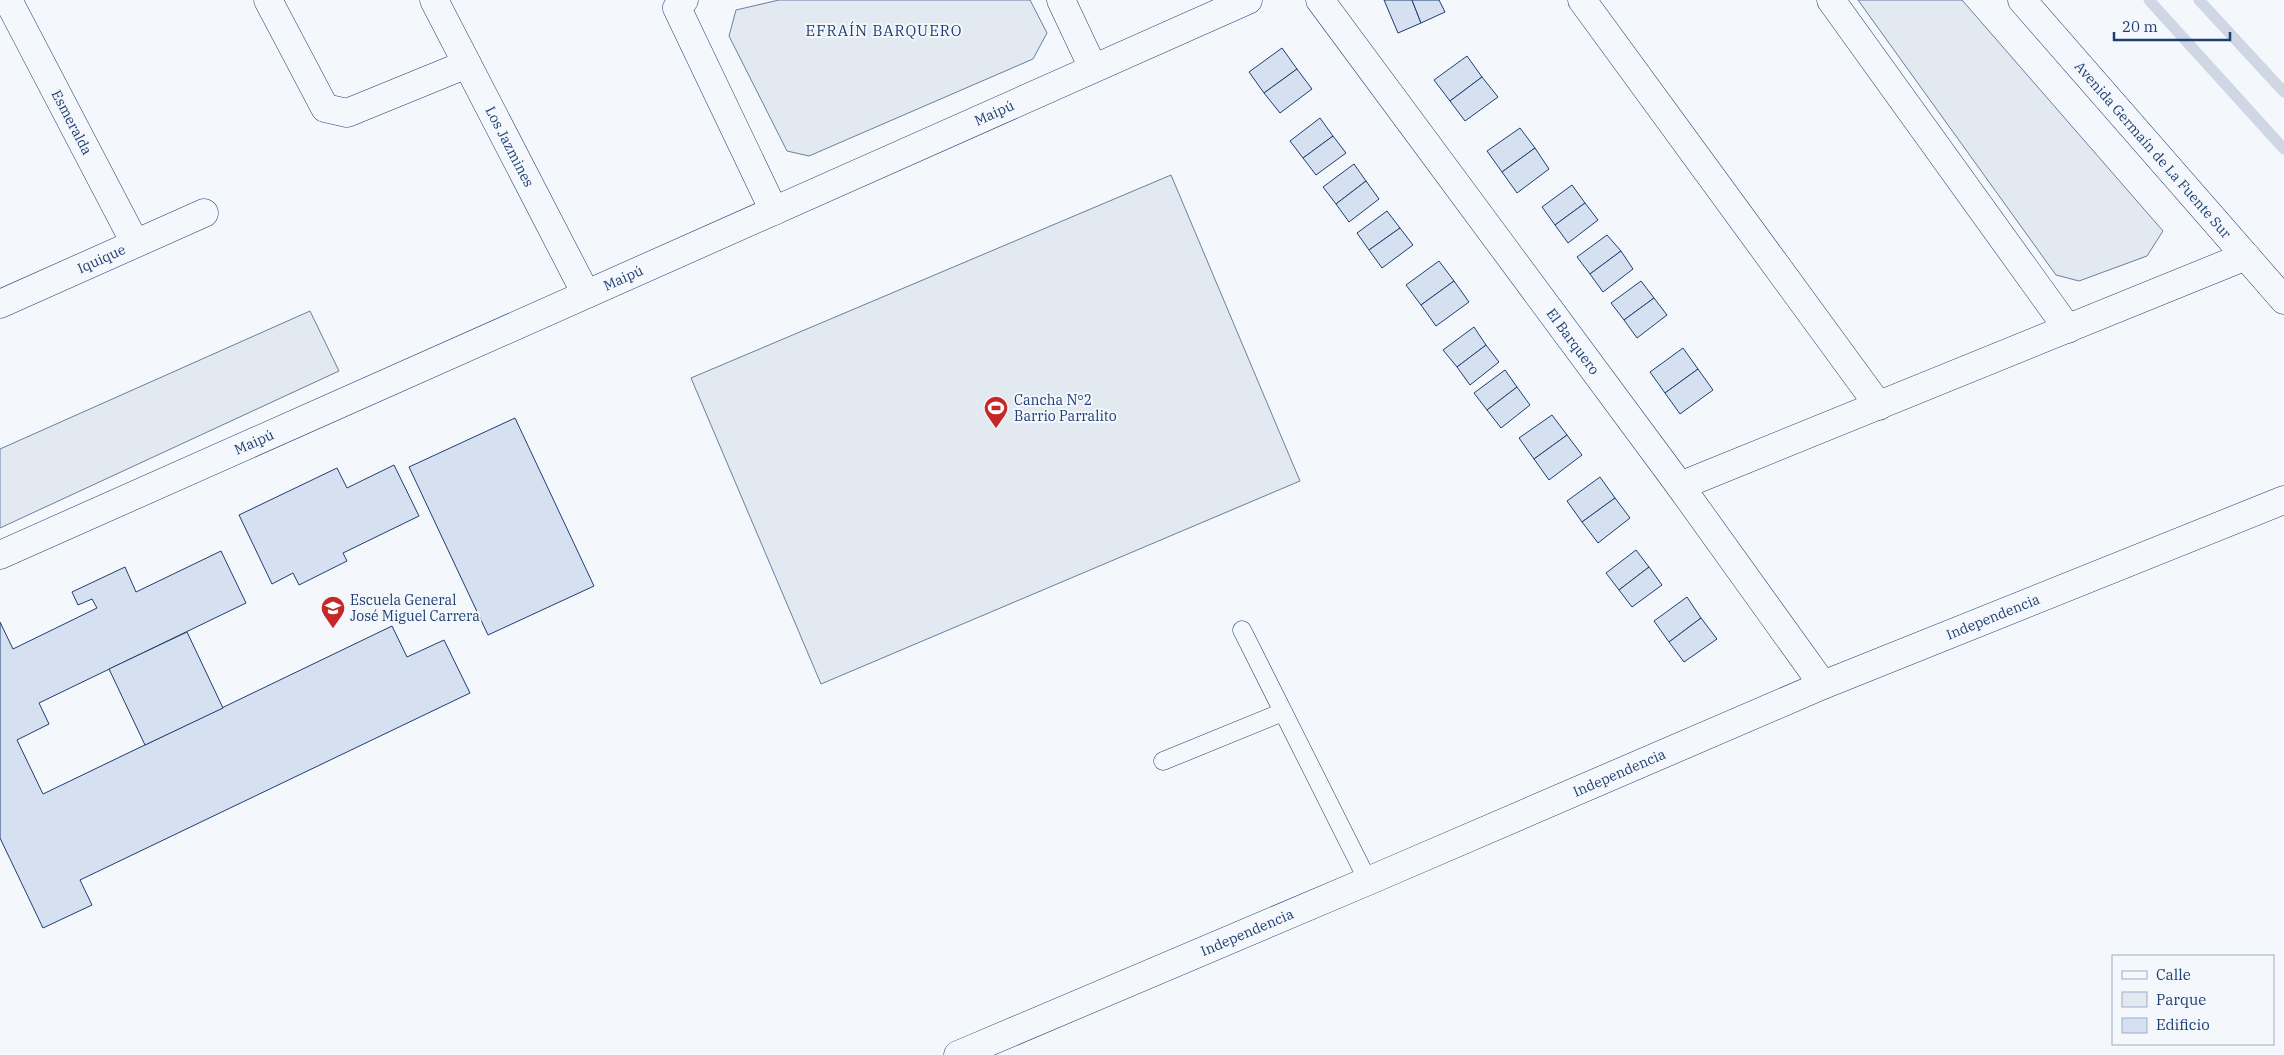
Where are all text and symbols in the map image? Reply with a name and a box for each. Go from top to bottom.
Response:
scale bar [2114,10,2230,42]
text: 20 m [2122,17,2158,36]
district label: EFRAÍN BARQUERO [806,21,962,40]
street label: Avenida Germaín de La Fuente Sur [2071,58,2236,243]
street label: Esmeralda [48,87,96,158]
street label: Maipú [971,96,1017,130]
street label: Los Jazmines [481,103,538,190]
street label: Iquique [74,240,128,277]
street label: Maipú [601,261,646,295]
street label: El Barquero [1542,305,1604,378]
place label: Cancha N°2 Barrio Parralito [1014,391,1117,425]
sports icon: Cancha N°2 Barrio Parralito [983,395,1009,429]
street label: Maipú [231,425,277,459]
street label: Independencia [1944,590,2043,644]
place label: Escuela General José Miguel Carrera [350,591,480,625]
school or university icon: Escuela General José Miguel Carrera [320,595,346,629]
street label: Independencia [1570,745,1669,801]
street label: Independencia [1198,905,1297,960]
legend [2112,955,2274,1045]
text: Calle [2156,965,2191,984]
text: Parque [2156,990,2206,1009]
text: Edificio [2156,1015,2210,1034]

